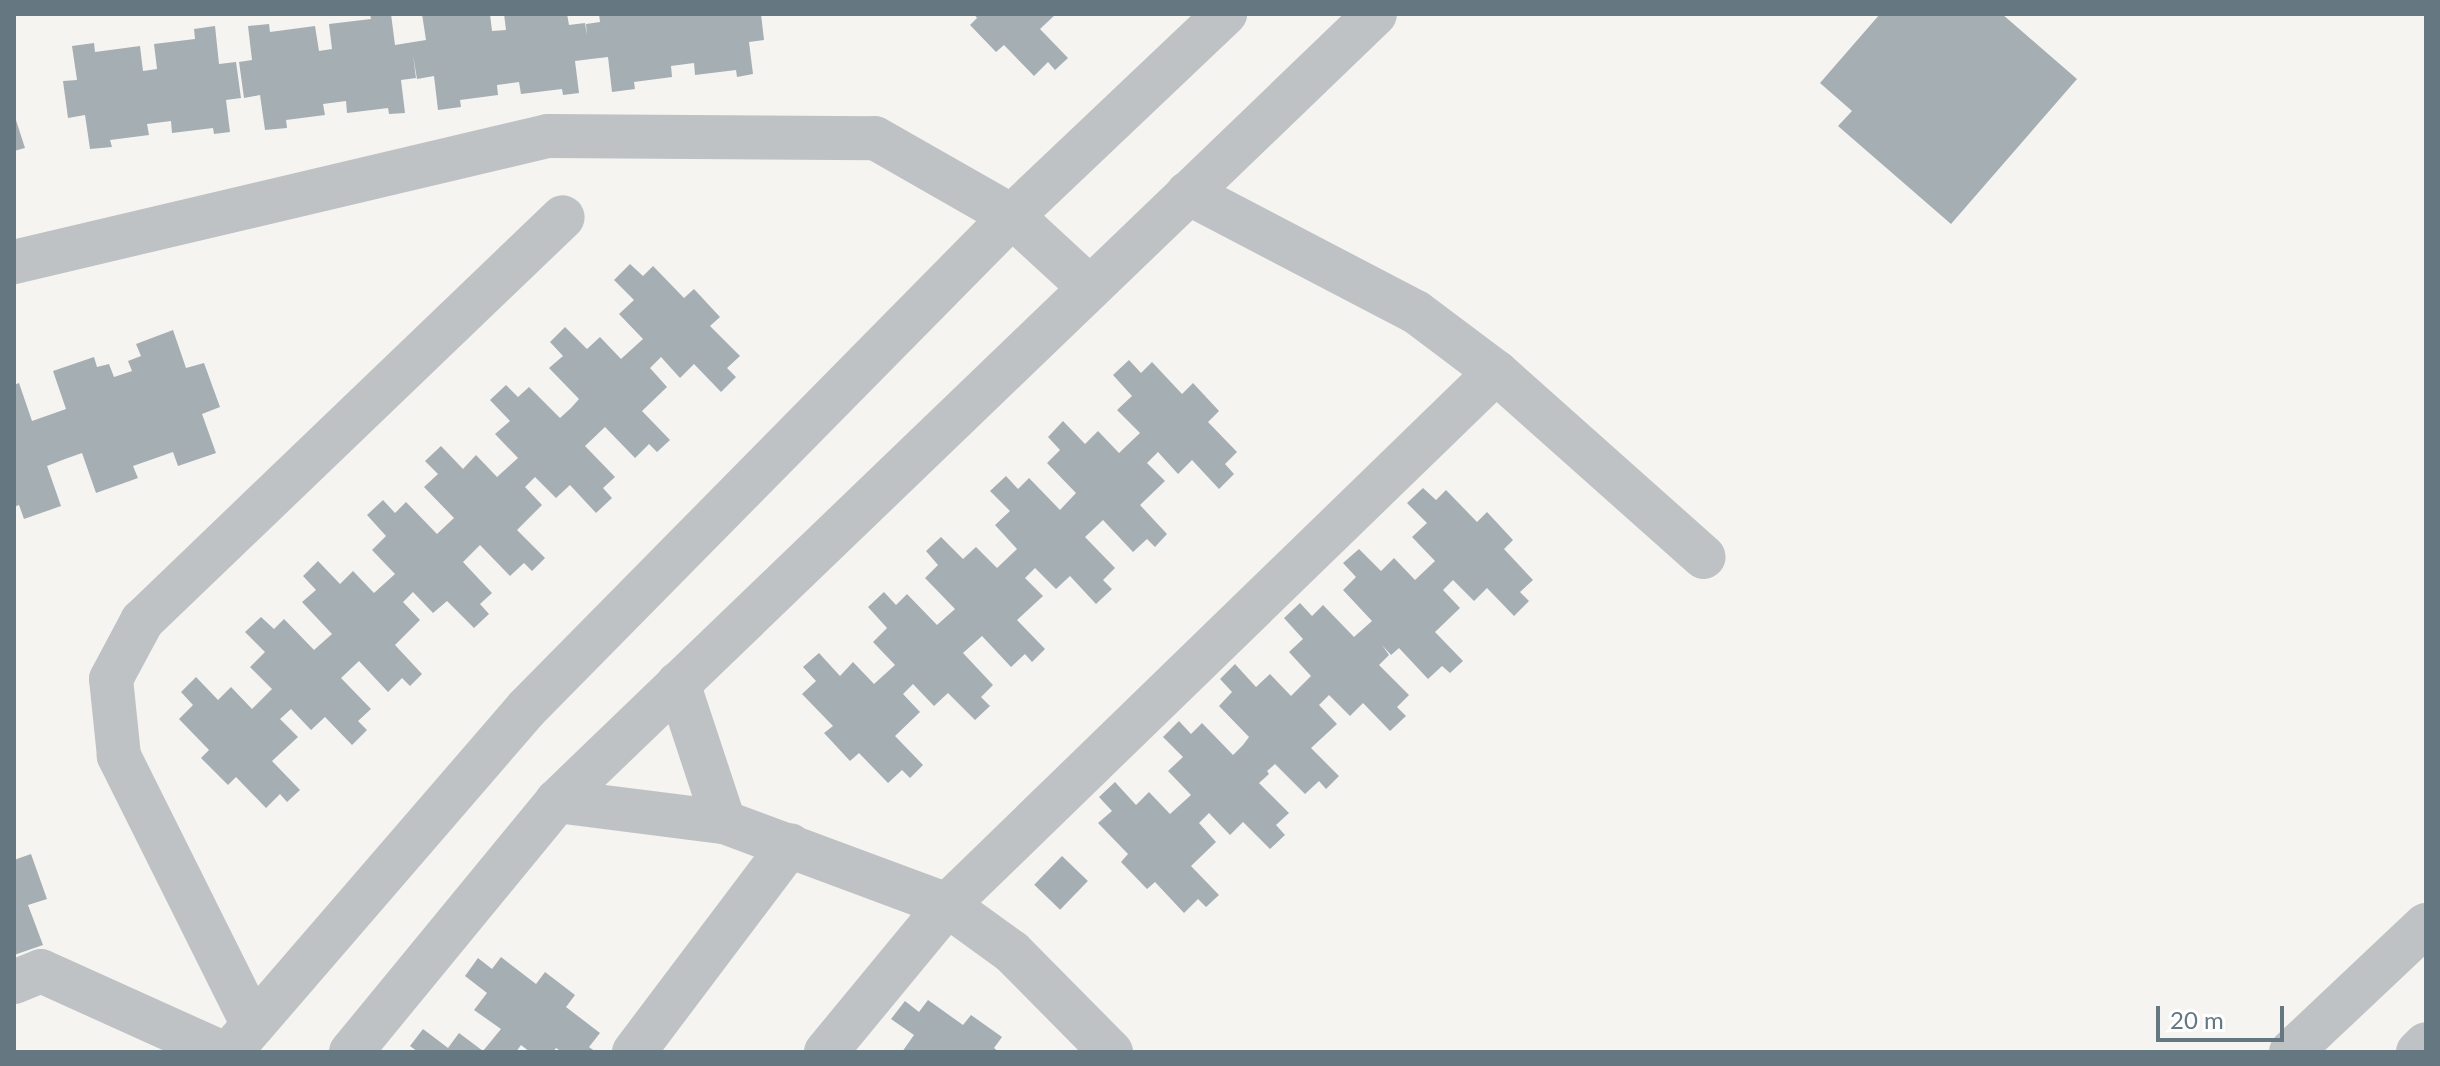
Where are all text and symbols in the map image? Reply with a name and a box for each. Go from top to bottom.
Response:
scale bar [2160,990,2288,1040]
text: 20 m [2170,1005,2224,1034]

